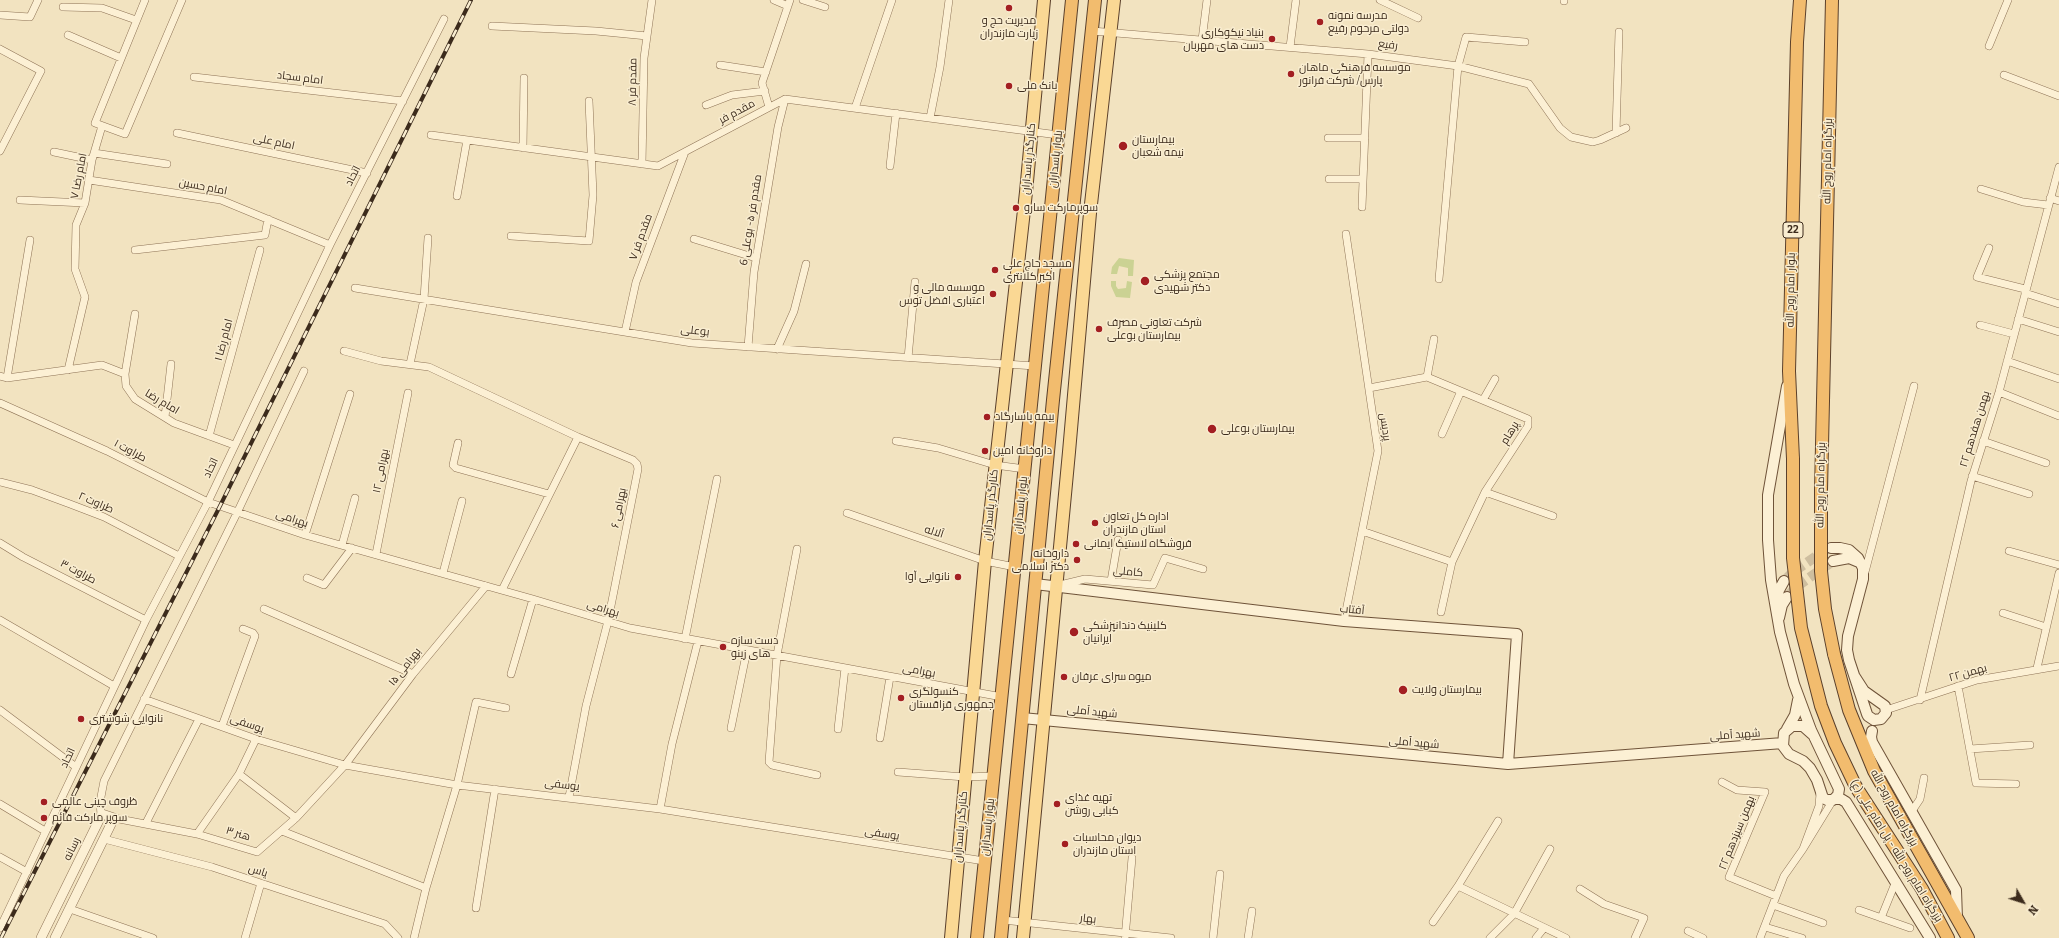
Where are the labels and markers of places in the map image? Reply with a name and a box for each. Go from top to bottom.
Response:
marker: مدیریت حج و زیارت مازندران [1004,3,1014,13]
place label: مدرسه نمونه دولتی مرحوم رفیع [1328,9,1409,35]
place label: مدیریت حج و زیارت مازندران [980,14,1038,40]
marker: مدرسه نمونه دولتی مرحوم رفیع [1315,17,1325,27]
place label: بنیاد نیکوکاری دست های مهربان [1183,26,1264,52]
marker: بنیاد نیکوکاری دست های مهربان [1267,34,1277,44]
place label: موسسه فرهنگی ماهان پارس/ شرکت فرانور [1299,61,1411,87]
marker: موسسه فرهنگی ماهان پارس/ شرکت فرانور [1286,69,1296,79]
place label: بانک ملی [1017,79,1057,93]
marker: بانک ملی [1004,81,1014,91]
place label: بیمارستان نیمه شعبان [1132,133,1184,159]
marker: بیمارستان نیمه شعبان [1117,140,1129,152]
place label: سوپرمارکت سارو [1024,201,1098,215]
marker: سوپرمارکت سارو [1011,203,1021,213]
place label: مسجد حاج علی اکبر کلانتری [1003,257,1072,283]
marker: مسجد حاج علی اکبر کلانتری [990,265,1000,275]
place label: مجتمع پزشکی دکتر شهیدی [1154,268,1220,294]
marker: مجتمع پزشکی دکتر شهیدی [1139,275,1151,287]
place label: موسسه مالی و اعتباری افضل توس [899,281,985,307]
marker: موسسه مالی و اعتباری افضل توس [988,289,998,299]
place label: شرکت تعاونی مصرف بیمارستان بوعلی [1107,316,1202,342]
marker: شرکت تعاونی مصرف بیمارستان بوعلی [1094,324,1104,334]
place label: بیمه پاسارگاد [995,410,1055,424]
marker: بیمه پاسارگاد [982,412,992,422]
place label: بیمارستان بوعلی [1221,422,1295,436]
marker: بیمارستان بوعلی [1206,423,1218,435]
place label: داروخانه امین [993,444,1052,458]
marker: داروخانه امین [980,446,990,456]
place label: اداره کل تعاون استان مازندران [1103,510,1169,536]
marker: اداره کل تعاون استان مازندران [1090,518,1100,528]
place label: فروشگاه لاستیک ایمانی [1084,537,1192,551]
marker: فروشگاه لاستیک ایمانی [1071,539,1081,549]
place label: داروخانه دکتر اسلامی [1012,547,1069,573]
marker: داروخانه دکتر اسلامی [1072,555,1082,565]
place label: نانوایی آوا [905,570,950,584]
marker: نانوایی آوا [953,572,963,582]
place label: کلینیک دندانپزشکی ایرانیان [1083,619,1167,645]
marker: کلینیک دندانپزشکی ایرانیان [1068,626,1080,638]
place label: دست سازه های زینو [731,634,778,660]
marker: دست سازه های زینو [718,642,728,652]
place label: میوه سرای عرفان [1072,670,1152,684]
marker: میوه سرای عرفان [1059,672,1069,682]
place label: بیمارستان ولایت [1412,683,1482,697]
marker: بیمارستان ولایت [1397,684,1409,696]
place label: کنسولگری جمهوری قزاقستان [909,685,994,711]
marker: کنسولگری جمهوری قزاقستان [896,693,906,703]
place label: نانوایی شوشتری [89,712,163,726]
marker: نانوایی شوشتری [76,714,86,724]
place label: تهیه غذای کبابی روشن [1065,791,1119,817]
place label: ظروف چینی عالمی [52,795,137,809]
marker: ظروف چینی عالمی [39,797,49,807]
marker: تهیه غذای کبابی روشن [1052,799,1062,809]
place label: سوپر مارکت قائم [52,811,127,825]
marker: سوپر مارکت قائم [39,813,49,823]
place label: دیوان محاسبات استان مازندران [1073,831,1141,857]
marker: دیوان محاسبات استان مازندران [1060,839,1070,849]

